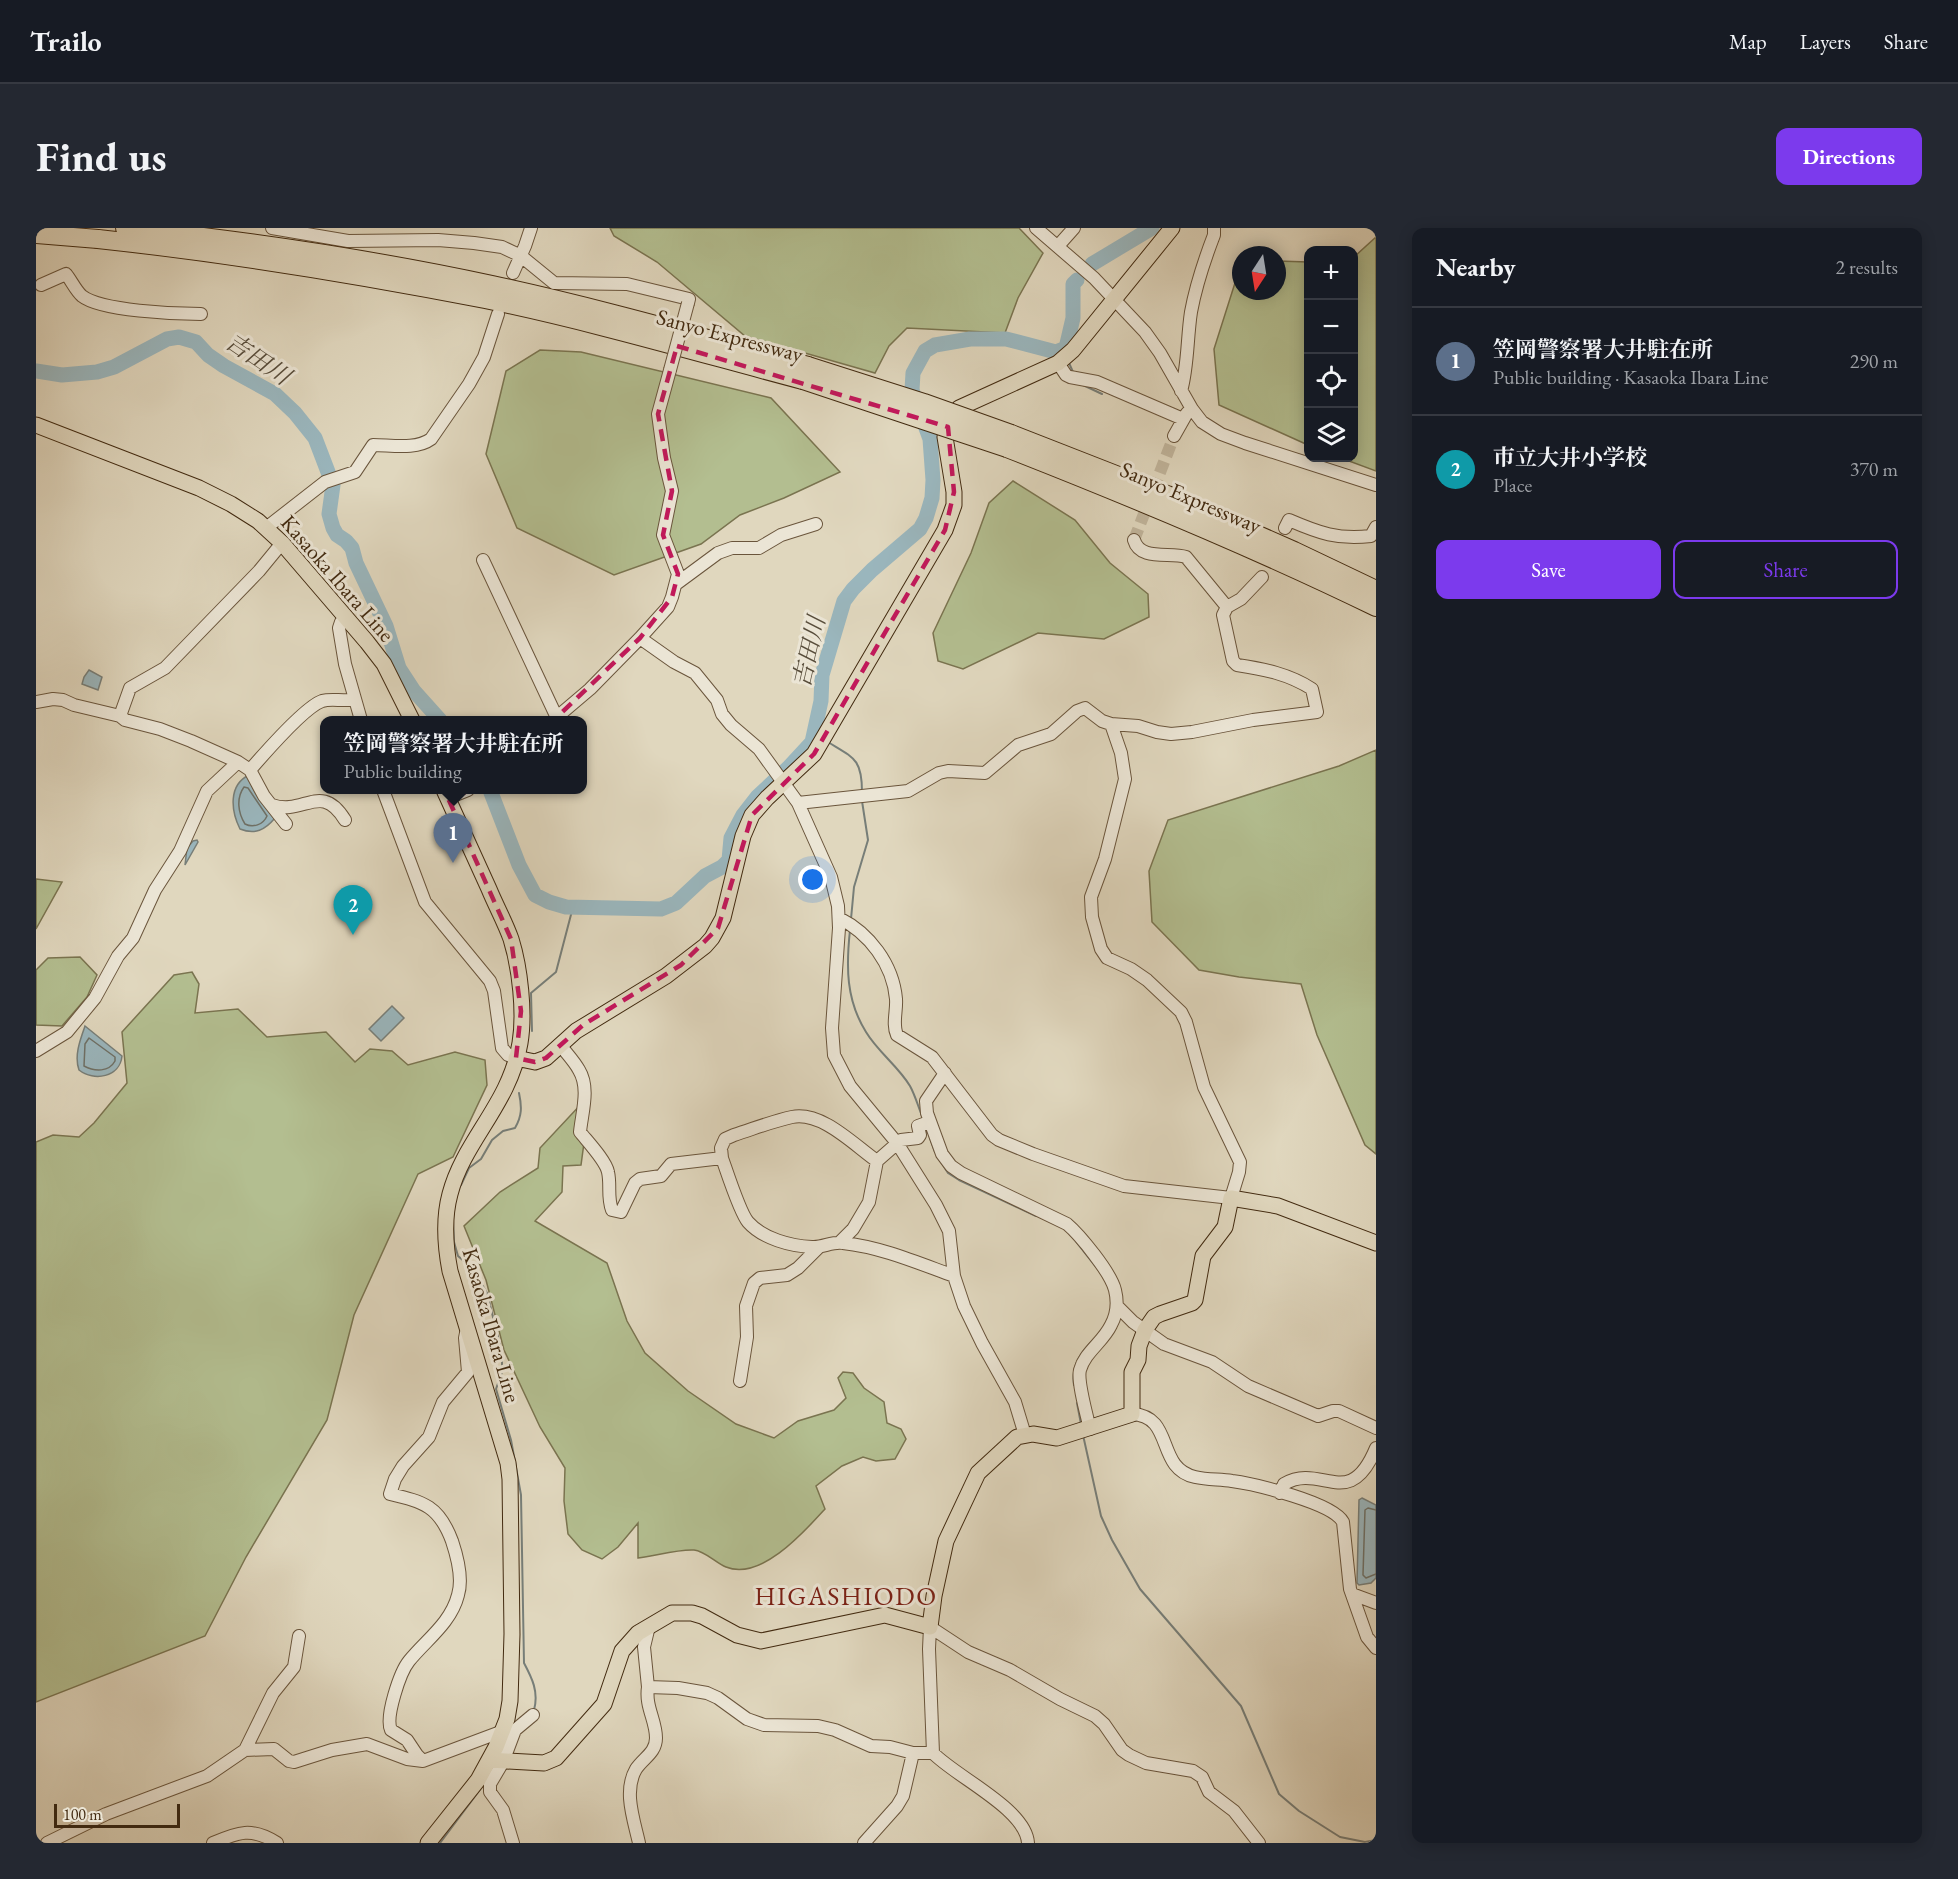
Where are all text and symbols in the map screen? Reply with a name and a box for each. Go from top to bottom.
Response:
text: Trailo [30,23,102,59]
text: Map [1729,28,1767,55]
text: Layers [1800,28,1851,55]
text: Share [1884,28,1928,55]
button: Directions [1776,128,1922,185]
text: Find us [36,129,167,184]
north arrow [1232,246,1286,300]
map controls [1304,246,1358,462]
button: + [1304,246,1358,300]
text: Nearby [1436,250,1516,284]
text: 2 results [1835,254,1898,280]
button: − [1304,300,1358,354]
street label: Sanyo Expressway [653,302,807,369]
water label: 吉田川 [220,326,299,393]
text: 笠岡警察署大井駐在所 [1493,335,1713,364]
text: 1 [1450,348,1461,374]
text: 290 m [1850,348,1898,374]
button: locate [1304,354,1358,408]
text: Public building · Kasaoka Ibara Line [1493,364,1769,390]
button: layers [1304,408,1358,462]
text: 市立大井小学校 [1493,443,1647,472]
street label: Sanyo Expressway [1116,455,1266,540]
text: 2 [1450,456,1461,482]
text: 370 m [1850,456,1898,482]
text: Place [1493,472,1532,498]
street label: Kasaoka Ibara Line [274,509,401,648]
button: Save [1436,540,1661,599]
button: Share [1673,540,1898,599]
water label: 吉田川 [785,610,832,690]
popup [320,716,587,794]
text: 笠岡警察署大井駐在所 [343,729,564,758]
text: Public building [343,758,462,784]
pin: 1 [434,814,472,863]
your location [798,865,827,894]
pin: 2 [334,886,372,935]
street label: Kasaoka Ibara Line [456,1244,528,1406]
district label: HIGASHIODO [754,1579,938,1613]
scale bar [54,1801,180,1828]
text: 100 m [63,1804,102,1825]

